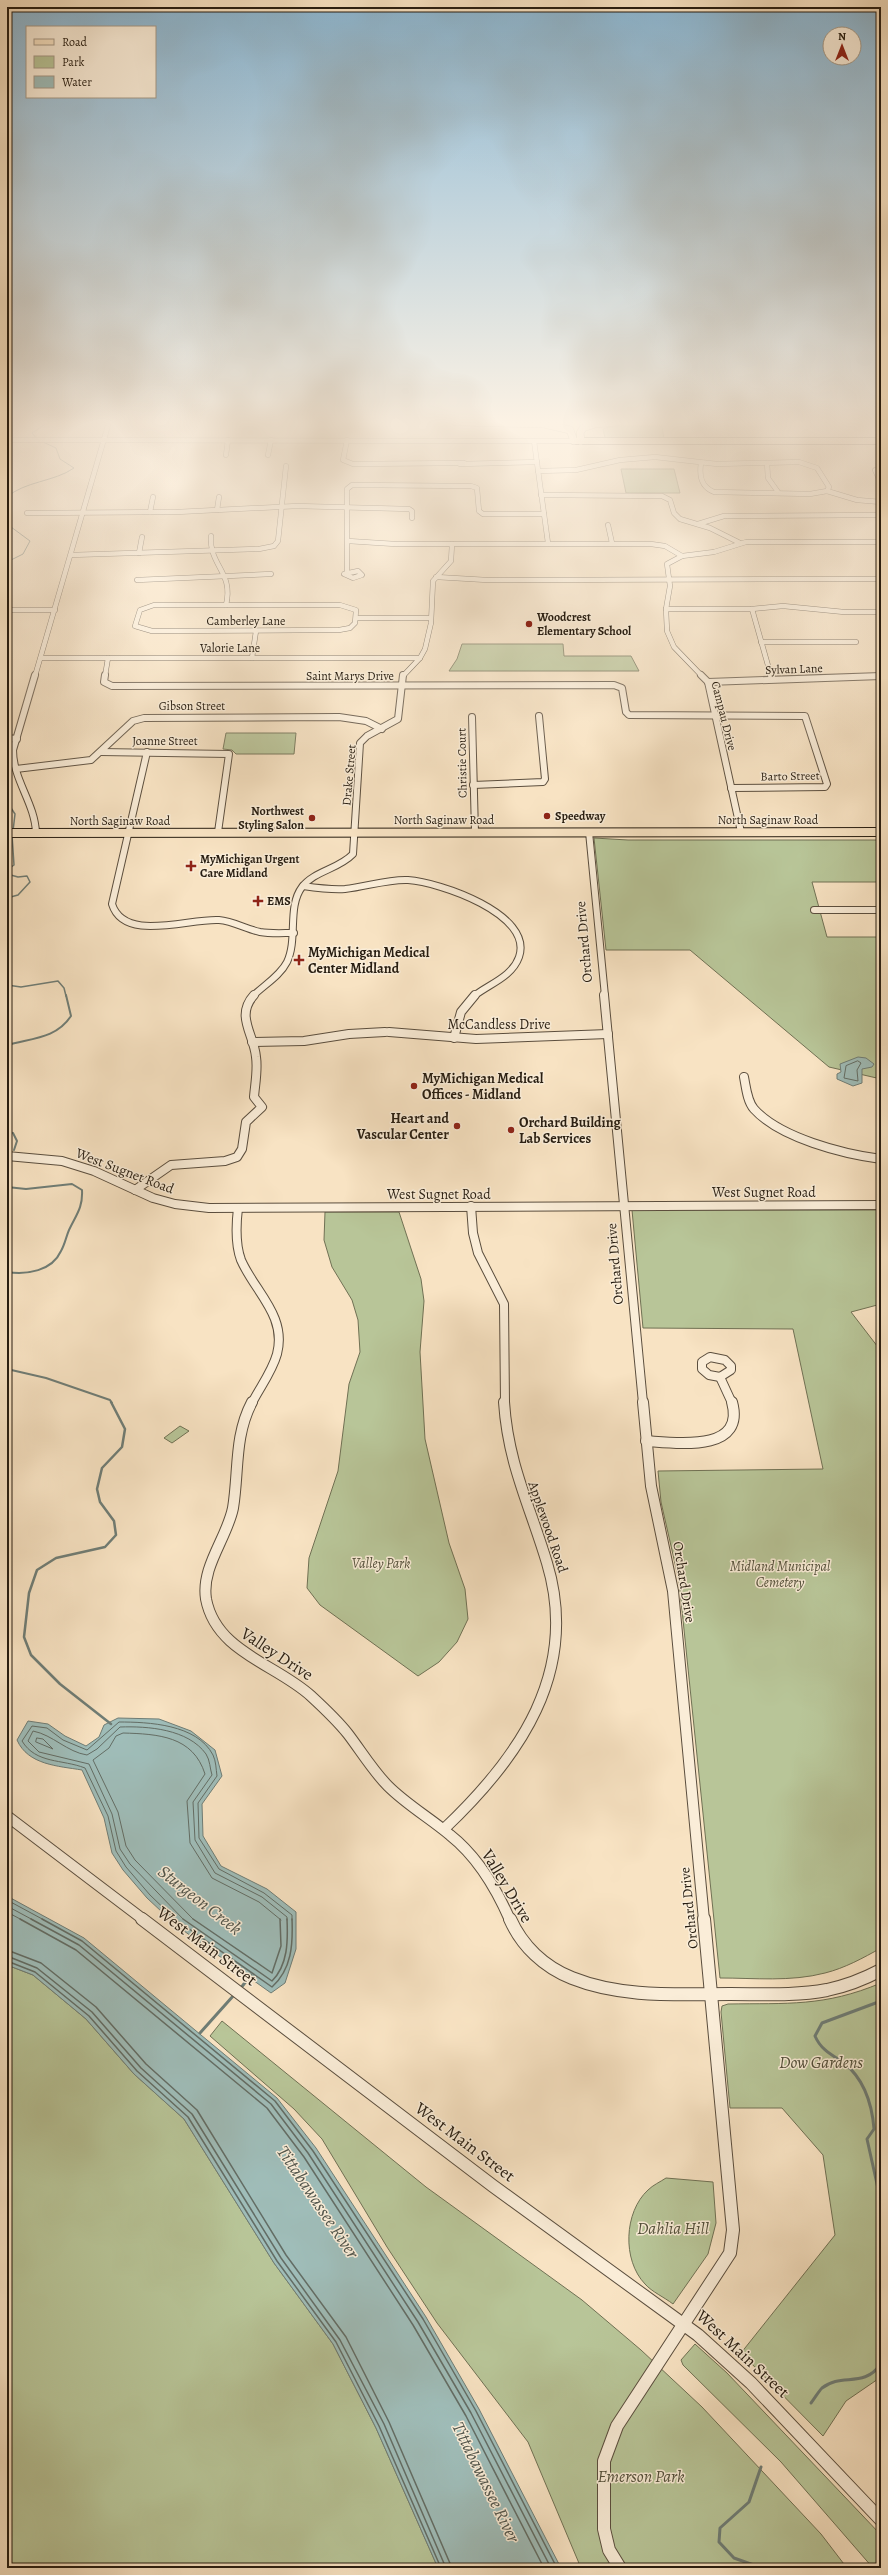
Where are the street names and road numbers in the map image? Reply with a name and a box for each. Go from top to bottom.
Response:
street label: Camberley Lane [207,613,285,629]
street label: Valorie Lane [199,640,260,656]
street label: Sylvan Lane [765,660,823,678]
street label: Saint Marys Drive [306,668,394,684]
street label: Campau Drive [708,680,740,752]
street label: Gibson Street [159,698,225,714]
street label: Christie Court [453,728,471,798]
street label: Joanne Street [132,733,198,749]
street label: Drake Street [338,744,360,806]
street label: Barto Street [760,767,820,785]
street label: North Saginaw Road [394,812,495,828]
street label: North Saginaw Road [718,812,819,828]
street label: North Saginaw Road [70,813,171,829]
street label: Orchard Drive [571,900,597,984]
street label: McCandless Drive [447,1015,551,1034]
street label: West Sugnet Road [72,1143,177,1199]
street label: West Sugnet Road [711,1183,816,1202]
street label: West Sugnet Road [386,1185,491,1204]
street label: Orchard Drive [602,1222,628,1306]
street label: Applewood Road [523,1478,573,1576]
street label: Orchard Drive [668,1540,700,1624]
street label: Valley Drive [236,1621,318,1686]
street label: Valley Drive [476,1844,538,1927]
street label: Orchard Drive [675,1866,703,1950]
street label: West Main Street [152,1900,262,1991]
street label: West Main Street [410,2096,520,2187]
street label: West Main Street [691,2304,795,2403]

